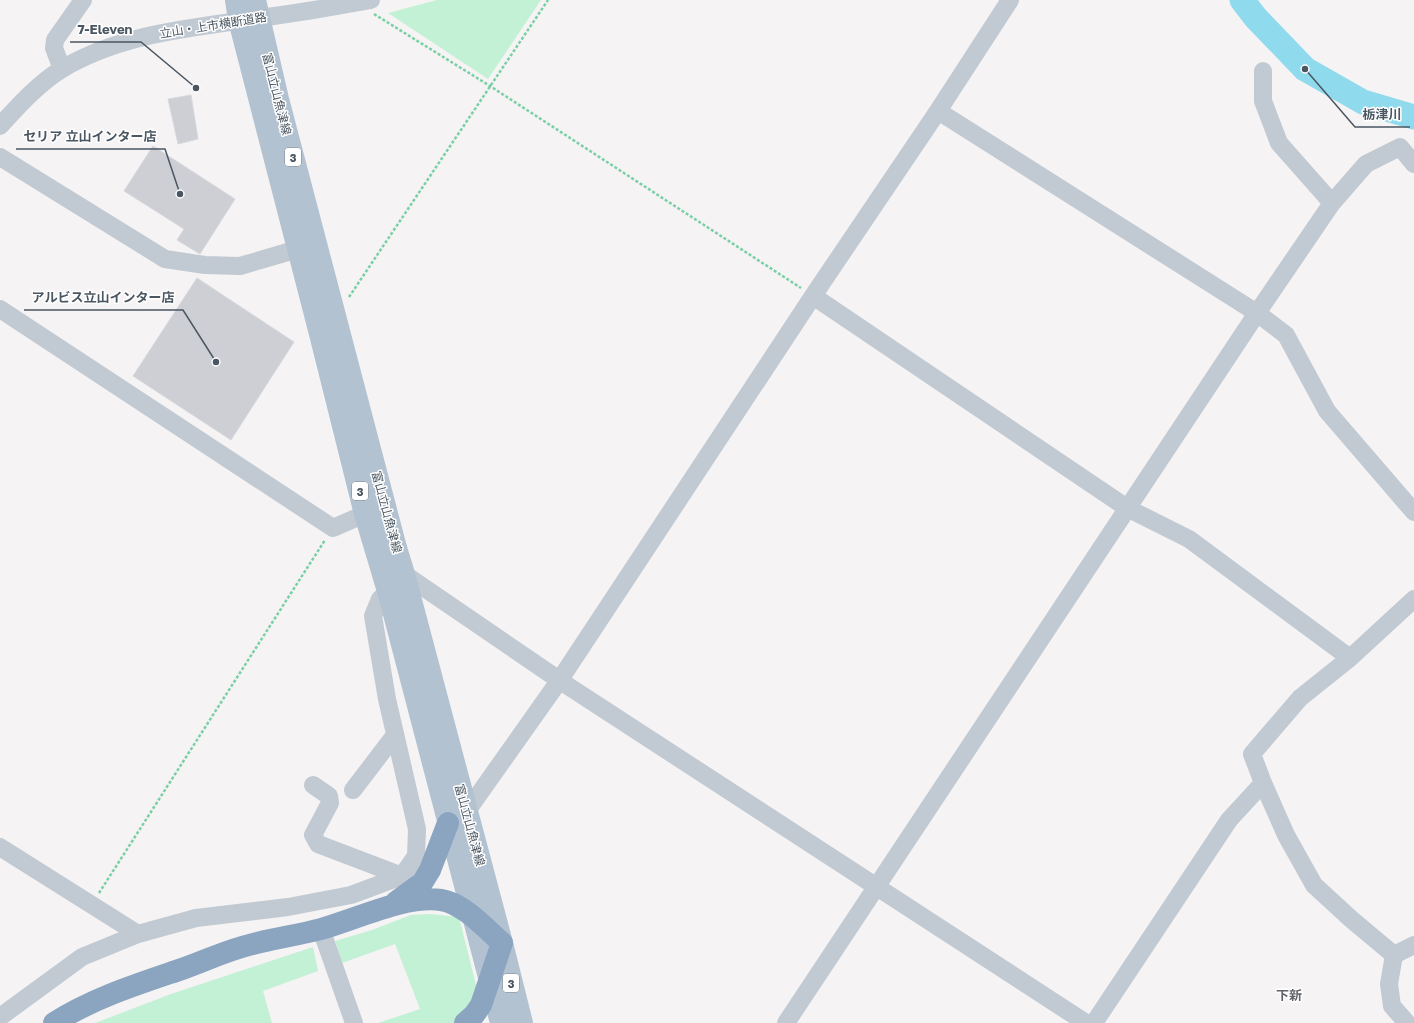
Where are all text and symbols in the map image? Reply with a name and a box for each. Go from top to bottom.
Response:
street label: 立山・上市横断道路 [158,9,268,41]
callout: 7-Eleven [70,17,141,42]
text: 7-Eleven [78,21,133,37]
street label: 富山立山魚津線 [260,51,294,137]
callout: 栃津川 [1355,102,1410,127]
text: 栃津川 [1362,106,1402,122]
callout: セリア 立山インター店 [16,124,165,149]
text: セリア 立山インター店 [23,128,157,144]
road number: 3 [285,148,301,166]
callout: アルビス立山インター店 [24,285,183,310]
text: アルビス立山インター店 [32,289,174,305]
street label: 富山立山魚津線 [369,469,405,555]
road number: 3 [352,482,368,500]
street label: 富山立山魚津線 [452,782,488,868]
road number: 3 [503,974,519,992]
district label: 下新 [1276,987,1302,1003]

